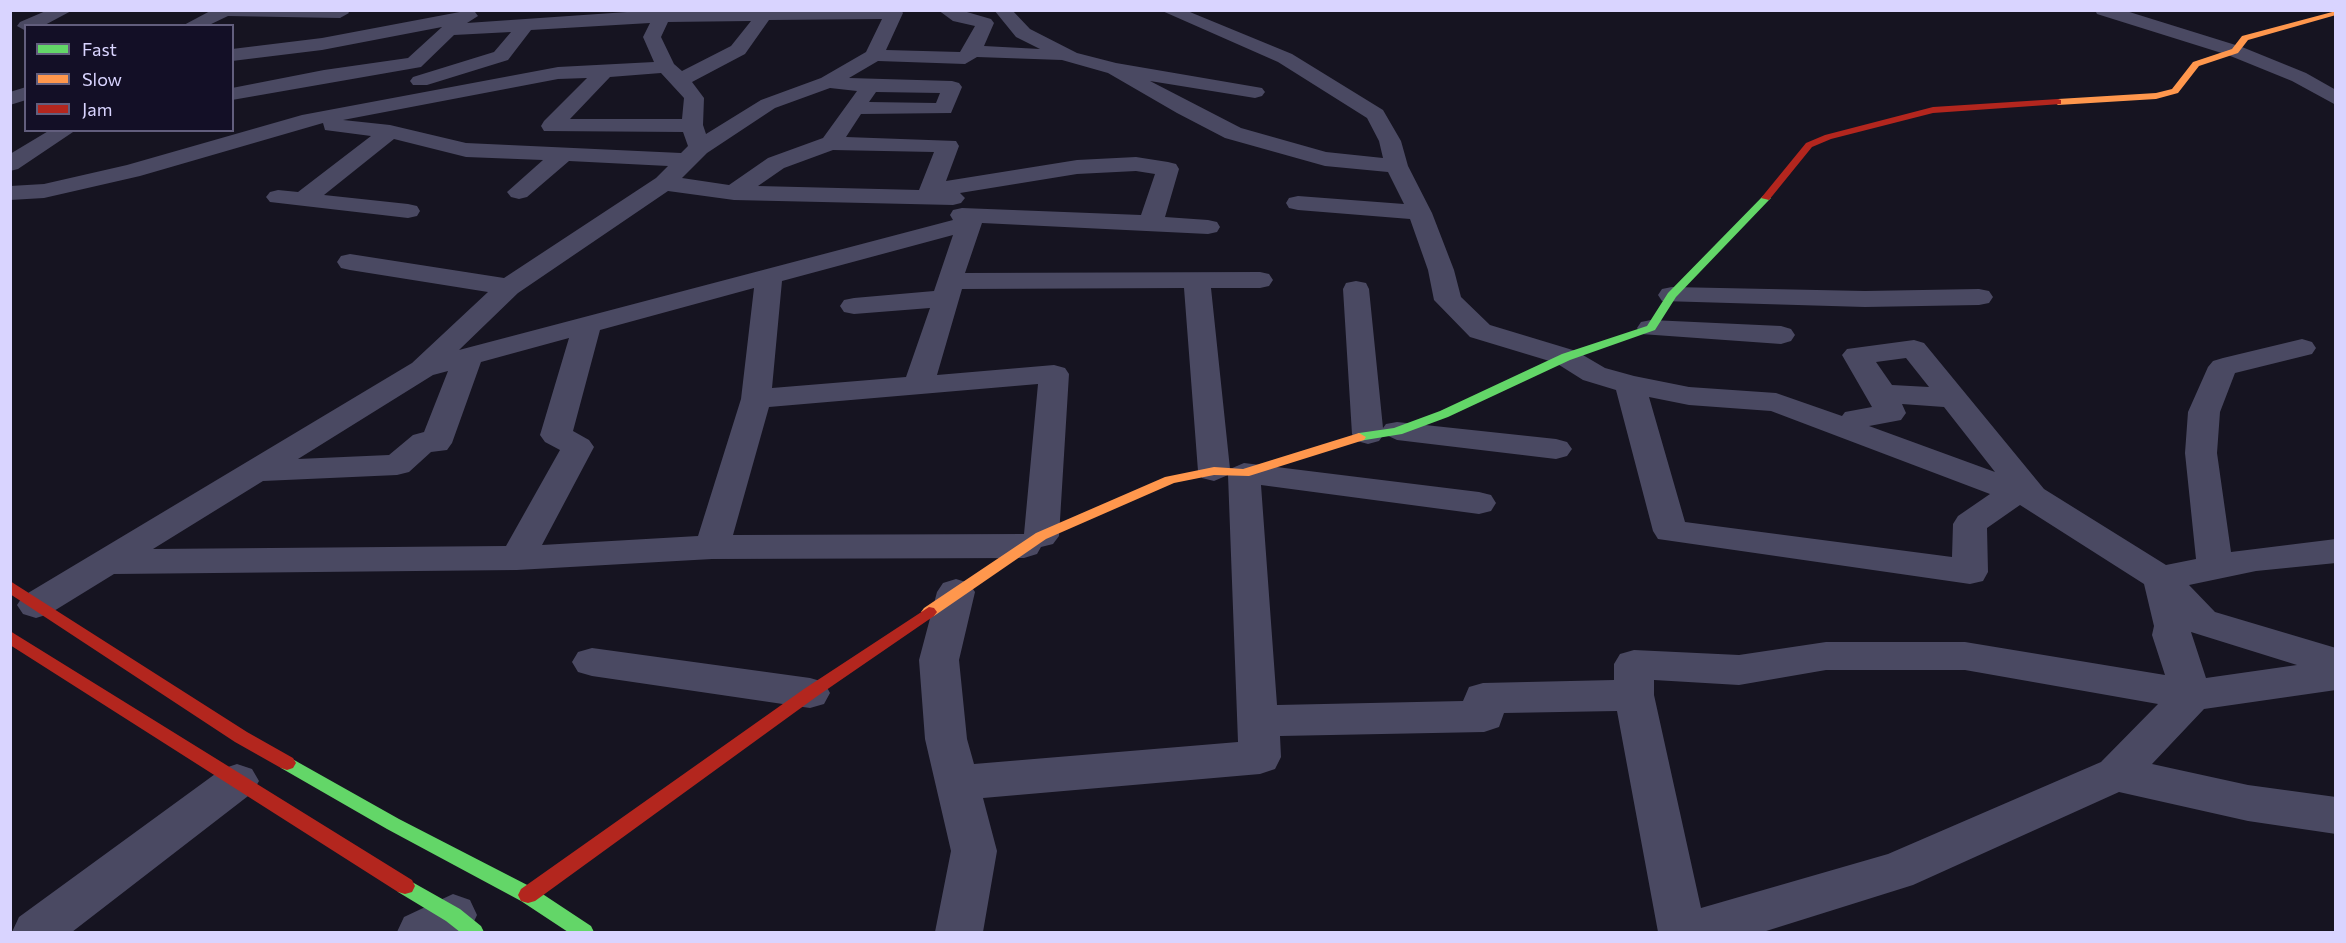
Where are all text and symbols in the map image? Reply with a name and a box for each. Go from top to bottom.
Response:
legend [24,24,234,132]
text: Fast [82,38,117,60]
text: Slow [82,68,122,90]
text: Jam [82,98,112,120]

